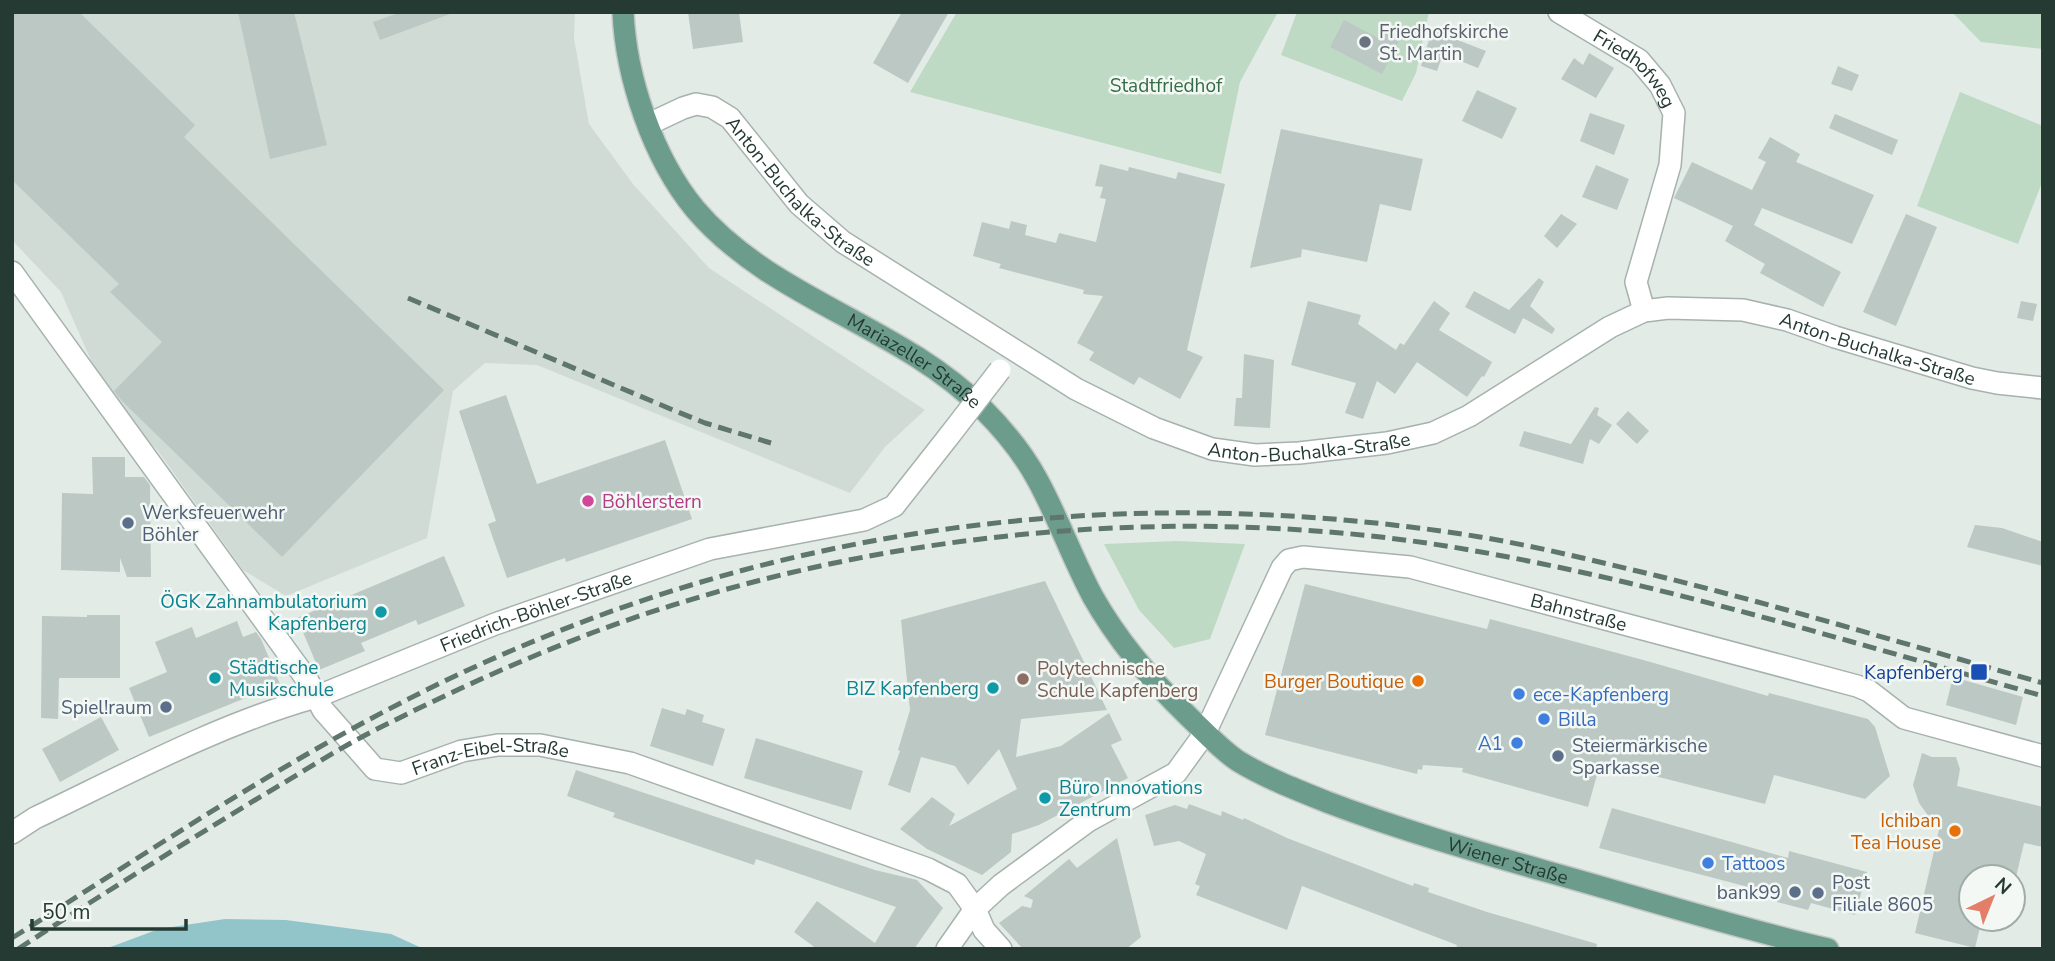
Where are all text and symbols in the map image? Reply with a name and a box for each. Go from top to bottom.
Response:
place label: Friedhofskirche St. Martin [1379,19,1509,67]
street label: Friedhofweg [1588,24,1681,112]
marker: Friedhofskirche St. Martin [1357,34,1373,50]
park label: Stadtfriedhof [1110,73,1223,99]
street label: Anton-Buchalka-Straße [719,111,880,273]
street label: Anton-Buchalka-Straße [1776,306,1978,392]
street label: Mariazeller Straße [842,308,987,415]
street label: Anton-Buchalka-Straße [1206,426,1413,470]
place label: Böhlerstern [602,489,702,515]
marker: Böhlerstern [580,493,596,509]
place label: Werksfeuerwehr Böhler [142,500,285,548]
marker: Werksfeuerwehr Böhler [120,515,136,531]
street label: Friedrich-Böhler-Straße [436,565,636,659]
street label: Bahnstraße [1527,588,1630,638]
place label: ÖGK Zahnambulatorium Kapfenberg [160,589,367,637]
marker: ÖGK Zahnambulatorium Kapfenberg [373,604,389,620]
place label: Städtische Musikschule [229,655,334,703]
place label: Polytechnische Schule Kapfenberg [1037,656,1198,704]
place label: Kapfenberg [1864,660,1963,686]
marker: Kapfenberg [1969,662,1989,682]
place label: Burger Boutique [1264,669,1404,695]
marker: Städtische Musikschule [207,670,223,686]
marker: Polytechnische Schule Kapfenberg [1015,671,1031,687]
marker: Burger Boutique [1410,673,1426,689]
place label: BIZ Kapfenberg [846,676,979,702]
marker: BIZ Kapfenberg [985,680,1001,696]
place label: ece-Kapfenberg [1533,682,1669,708]
marker: ece-Kapfenberg [1511,686,1527,702]
place label: Spiel!raum [61,695,152,721]
marker: Spiel!raum [158,699,174,715]
place label: Billa [1558,707,1597,733]
marker: Billa [1536,711,1552,727]
place label: A1 [1478,731,1503,757]
street label: Franz-Eibel-Straße [408,733,571,782]
place label: Steiermärkische Sparkasse [1572,733,1708,781]
marker: A1 [1509,735,1525,751]
marker: Steiermärkische Sparkasse [1550,748,1566,764]
place label: Büro Innovations Zentrum [1059,775,1203,823]
marker: Büro Innovations Zentrum [1037,790,1053,806]
place label: Ichiban Tea House [1851,808,1941,856]
marker: Ichiban Tea House [1947,823,1963,839]
street label: Wiener Straße [1444,831,1571,891]
place label: Tattoos [1722,851,1785,877]
marker: Tattoos [1700,855,1716,871]
north arrow [1957,863,2027,933]
place label: Post Filiale 8605 [1832,870,1933,918]
text: N [1989,872,2017,901]
place label: bank99 [1717,880,1781,906]
marker: bank99 [1787,884,1803,900]
marker: Post Filiale 8605 [1810,885,1826,901]
scale bar [32,888,186,932]
text: 50 m [42,898,91,926]

